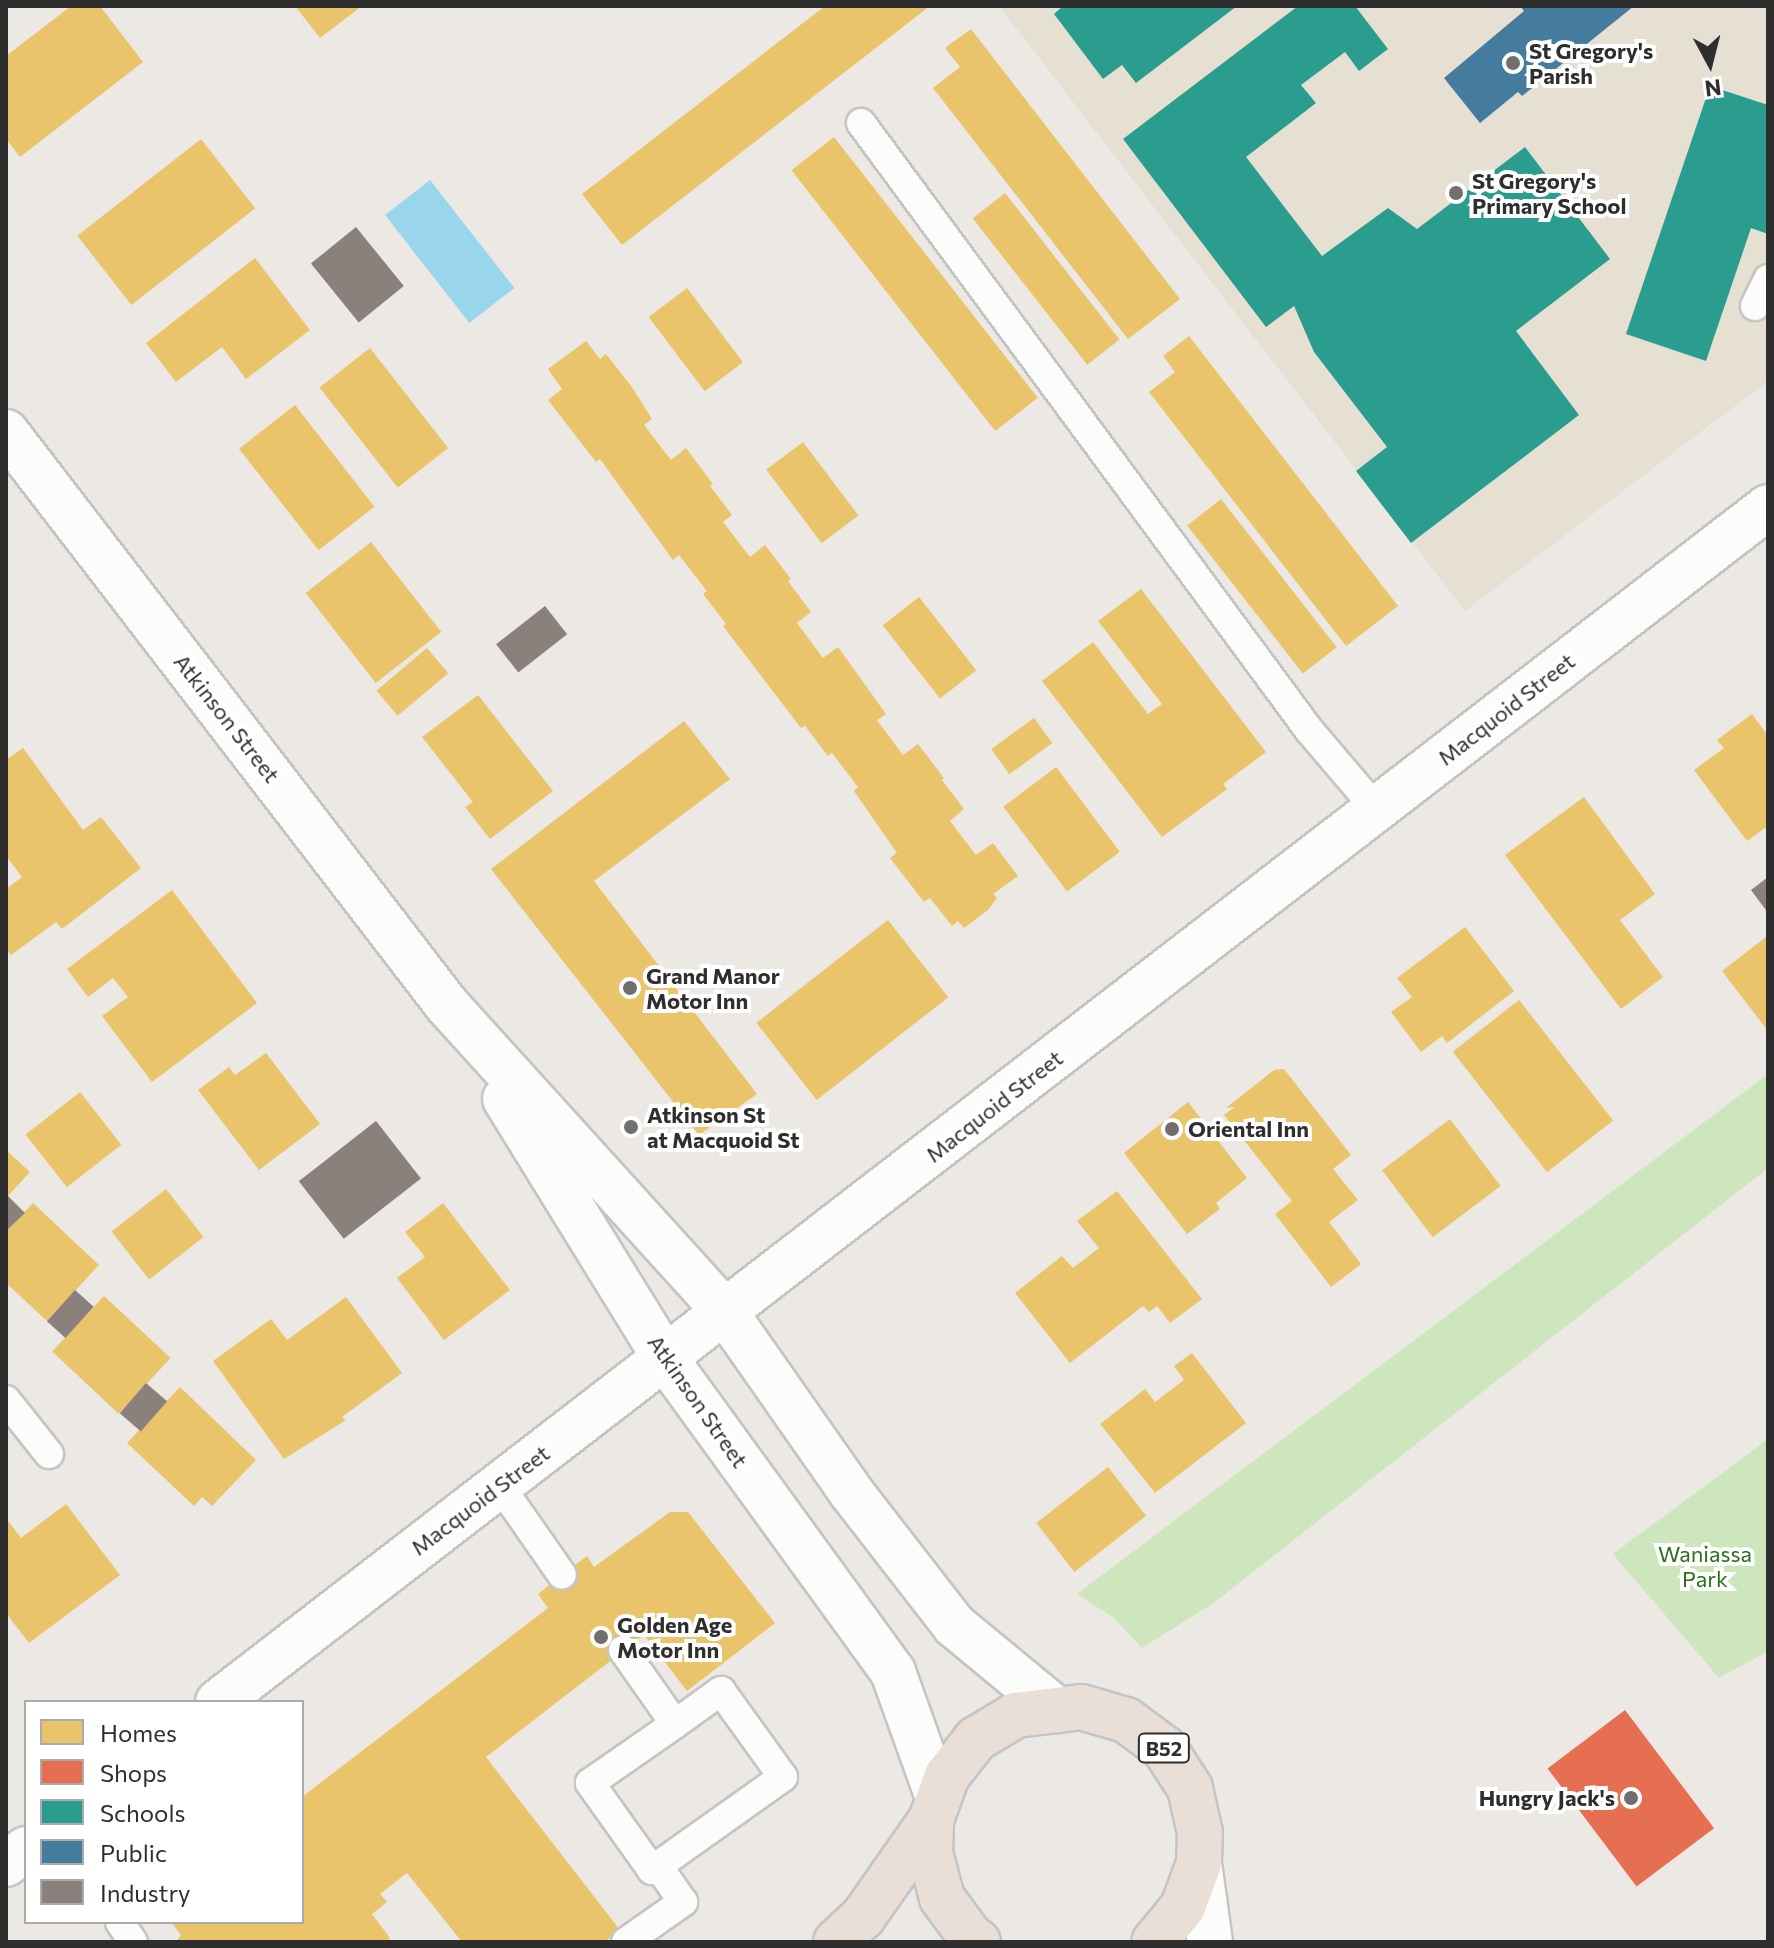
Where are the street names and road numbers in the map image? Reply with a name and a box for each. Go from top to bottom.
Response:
street label: Macquoid Street [1432,647,1580,771]
street label: Atkinson Street [169,649,285,787]
street label: Macquoid Street [920,1044,1068,1168]
street label: Atkinson Street [643,1330,753,1472]
street label: Macquoid Street [406,1439,554,1561]
road number: B52 [1136,1732,1192,1764]

